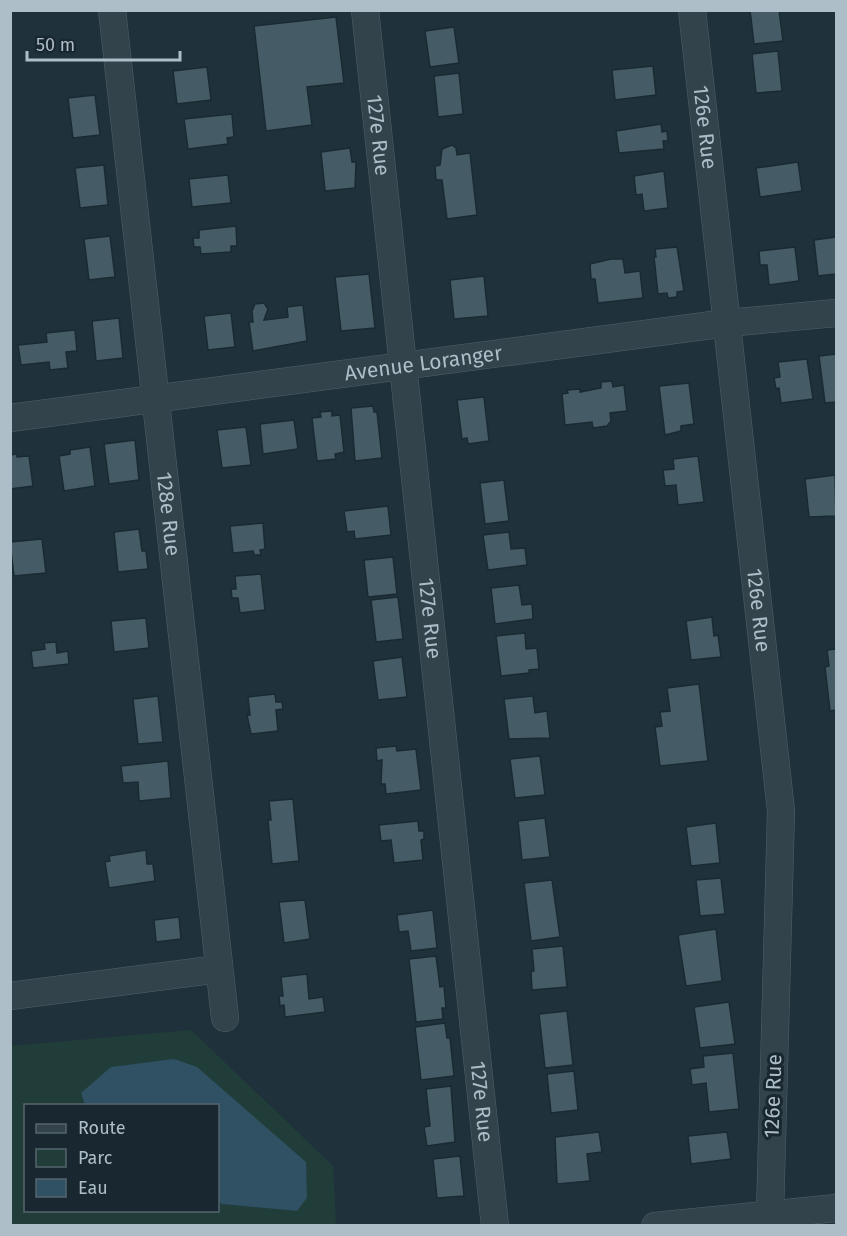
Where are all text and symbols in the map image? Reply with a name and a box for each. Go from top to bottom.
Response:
scale bar [27,24,180,62]
text: 50 m [36,34,75,56]
street label: 126e Rue [687,84,723,171]
street label: 127e Rue [361,93,396,177]
street label: Avenue Loranger [343,340,504,387]
street label: 128e Rue [151,470,186,557]
street label: 126e Rue [741,567,776,654]
street label: 127e Rue [413,577,447,660]
street label: 126e Rue [759,1054,787,1138]
street label: 127e Rue [464,1060,499,1144]
legend [24,1104,219,1212]
text: Route [78,1117,126,1139]
text: Parc [78,1147,113,1169]
text: Eau [78,1177,108,1199]

